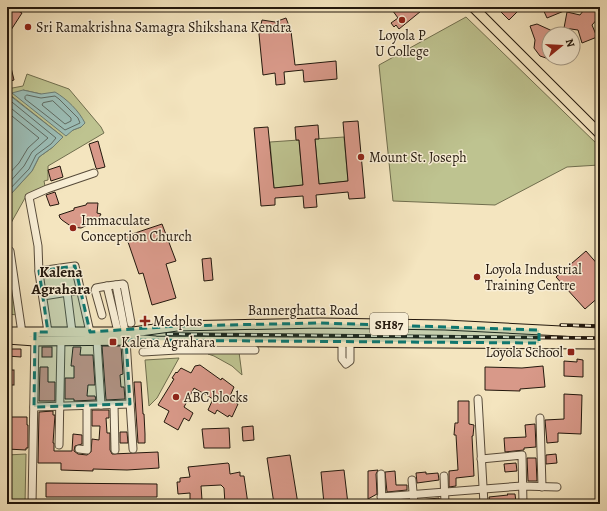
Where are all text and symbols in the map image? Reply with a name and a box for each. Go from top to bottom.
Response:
marker: Loyola P U College [397,15,407,25]
place label: Sri Ramakrishna Samagra Shikshana Kendra [36,18,292,37]
marker: Sri Ramakrishna Samagra Shikshana Kendra [23,22,33,32]
place label: Loyola P U College [375,26,429,61]
north arrow [541,26,581,66]
text: N [562,37,578,49]
place label: Mount St. Joseph [369,148,467,167]
marker: Mount St. Joseph [356,152,366,162]
place label: Immaculate Conception Church [81,211,192,246]
marker: Immaculate Conception Church [68,223,78,233]
place label: Loyola Industrial Training Centre [485,260,582,295]
district label: Kalena Agrahara [31,262,91,299]
marker: Loyola Industrial Training Centre [472,272,482,282]
street label: Bannerghatta Road [248,301,359,320]
place label: Medplus [153,312,202,331]
road number: SH87 [370,313,408,335]
marker: Medplus [140,316,150,326]
place label: Kalena Agrahara [121,333,216,352]
marker: Kalena Agrahara [108,337,118,347]
place label: Loyola School [486,343,564,362]
marker: Loyola School [566,347,576,357]
place label: ABC blocks [183,388,248,407]
marker: ABC blocks [171,392,181,402]

